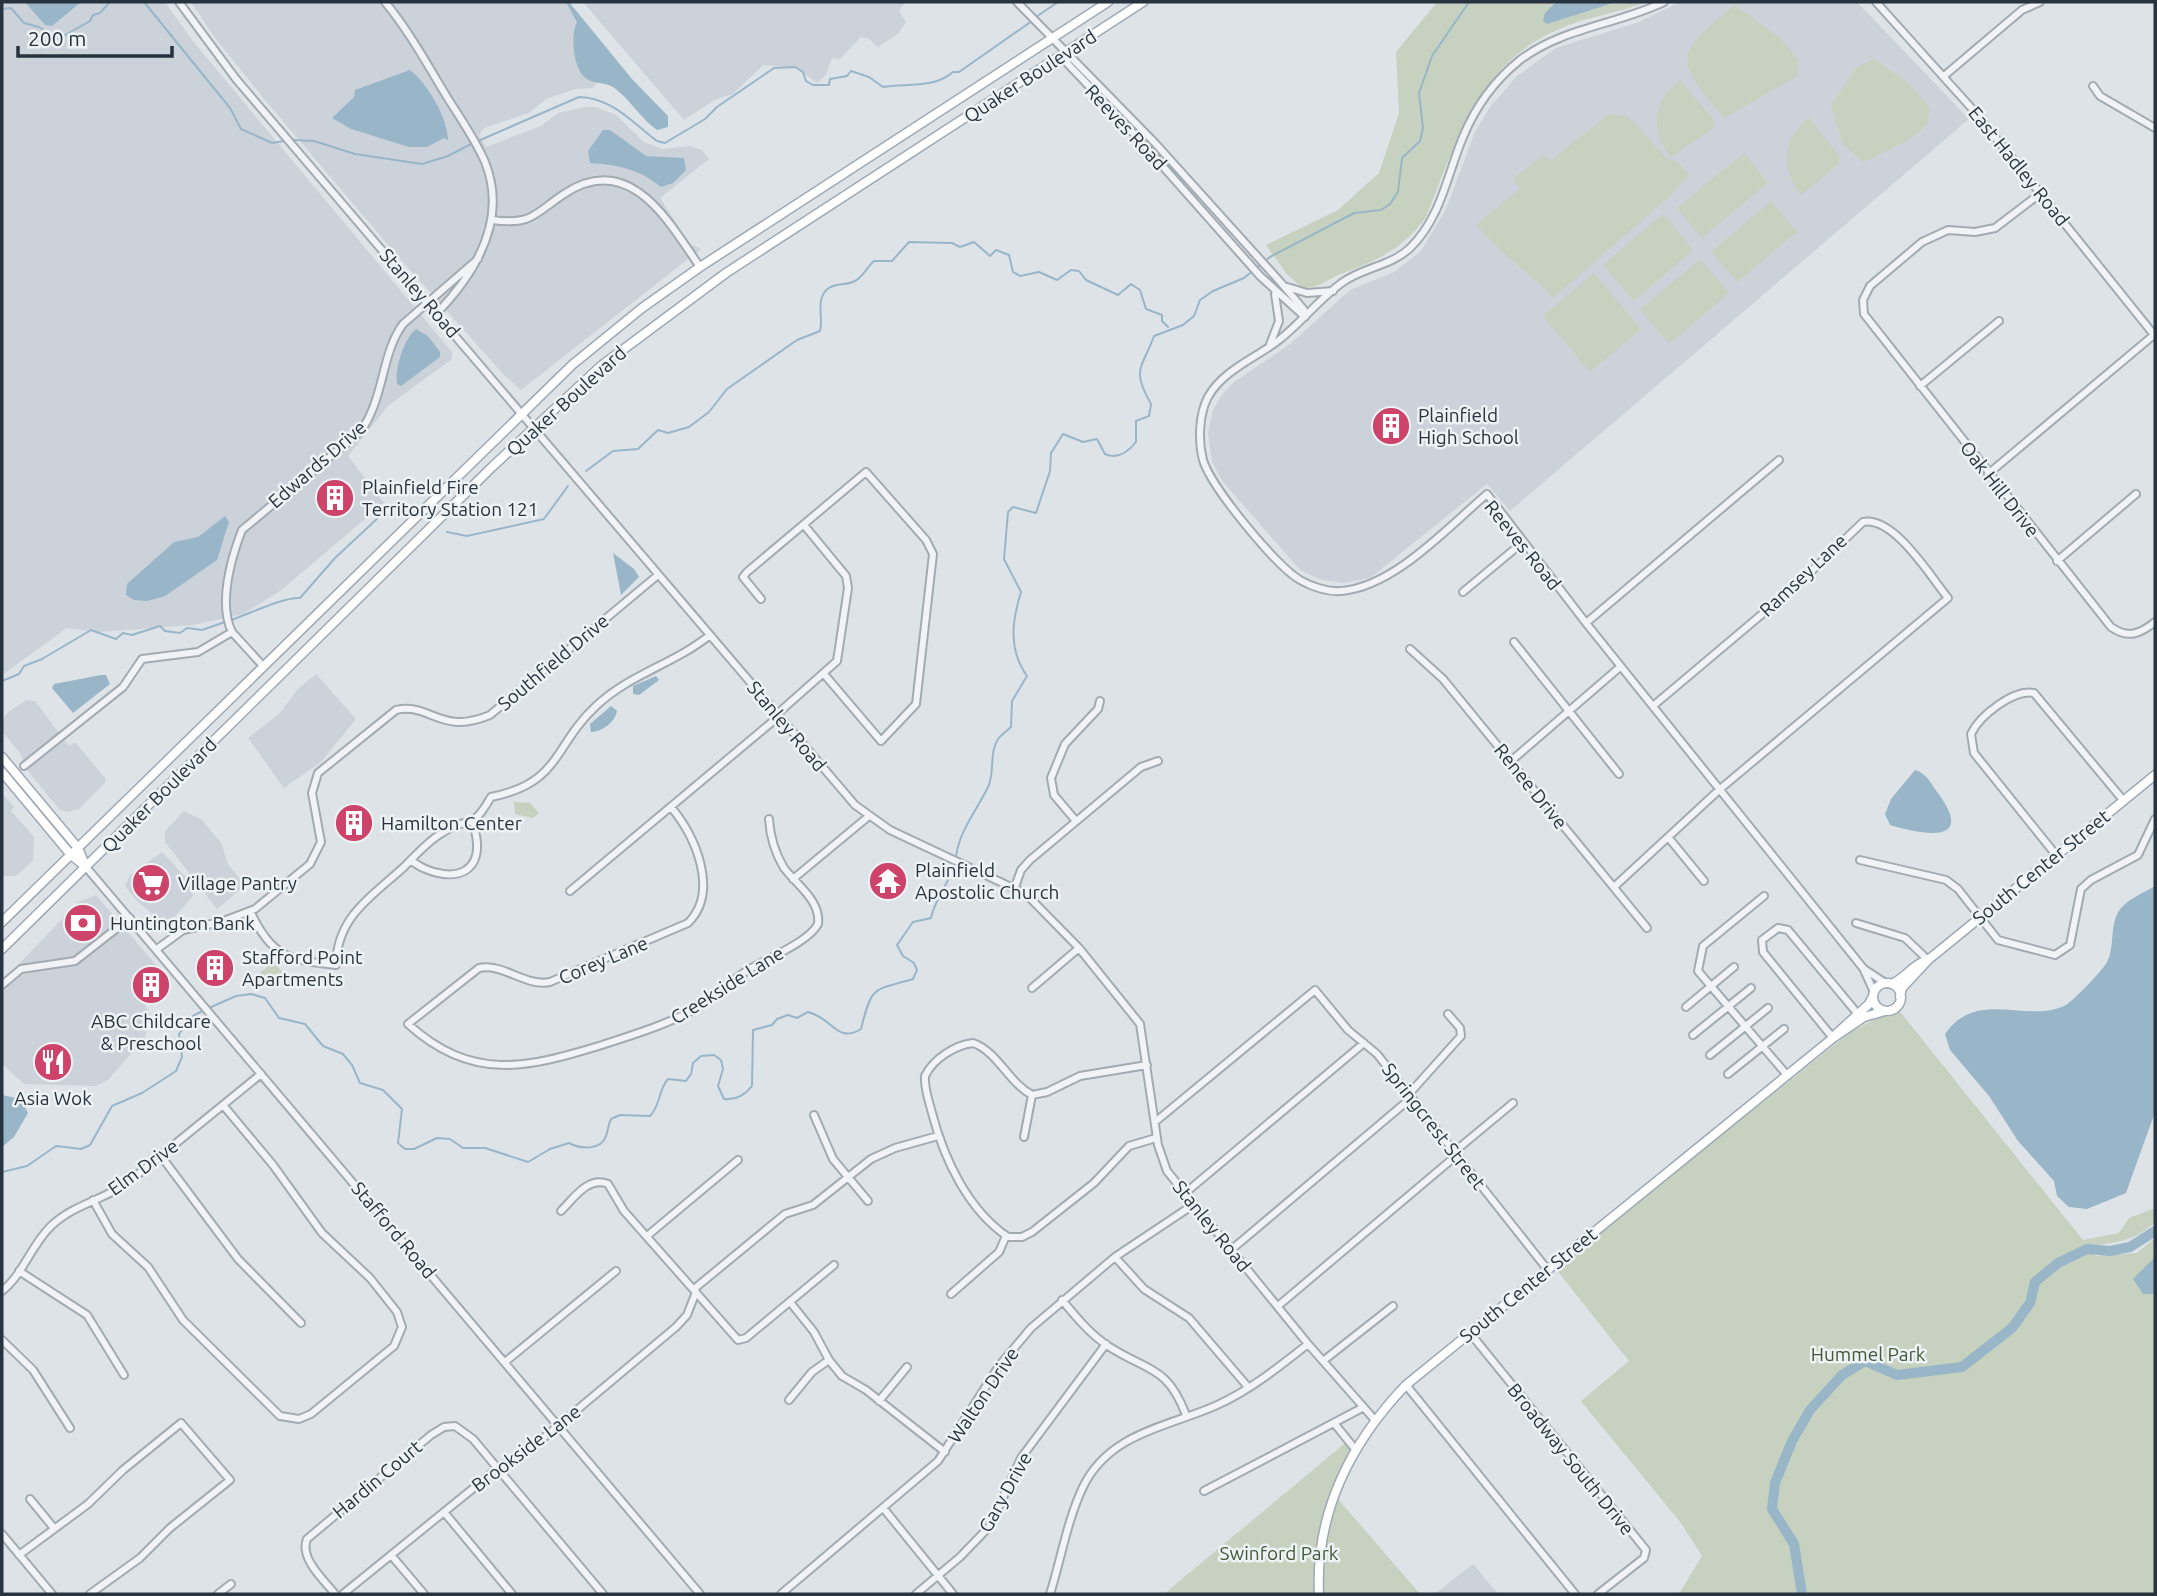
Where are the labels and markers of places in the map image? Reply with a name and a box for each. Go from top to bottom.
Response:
place label: Plainfield High School [1418,404,1519,448]
building icon: Plainfield High School [1370,405,1412,447]
place label: Plainfield Fire Territory Station 121 [362,476,539,520]
building icon: Plainfield Fire Territory Station 121 [314,477,356,519]
building icon: Hamilton Center [333,802,375,844]
place label: Hamilton Center [381,812,522,834]
place label: Plainfield Apostolic Church [915,859,1059,903]
temple icon: Plainfield Apostolic Church [867,860,909,902]
supermarket icon: Village Pantry [130,862,172,904]
place label: Village Pantry [178,872,297,894]
bank icon: Huntington Bank [62,902,104,944]
place label: Huntington Bank [110,912,255,934]
place label: Stafford Point Apartments [242,946,363,990]
building icon: Stafford Point Apartments [194,947,236,989]
building icon: ABC Childcare & Preschool [130,964,172,1006]
place label: ABC Childcare & Preschool [91,1010,211,1054]
restaurant icon: Asia Wok [32,1041,74,1083]
place label: Asia Wok [14,1087,92,1109]

